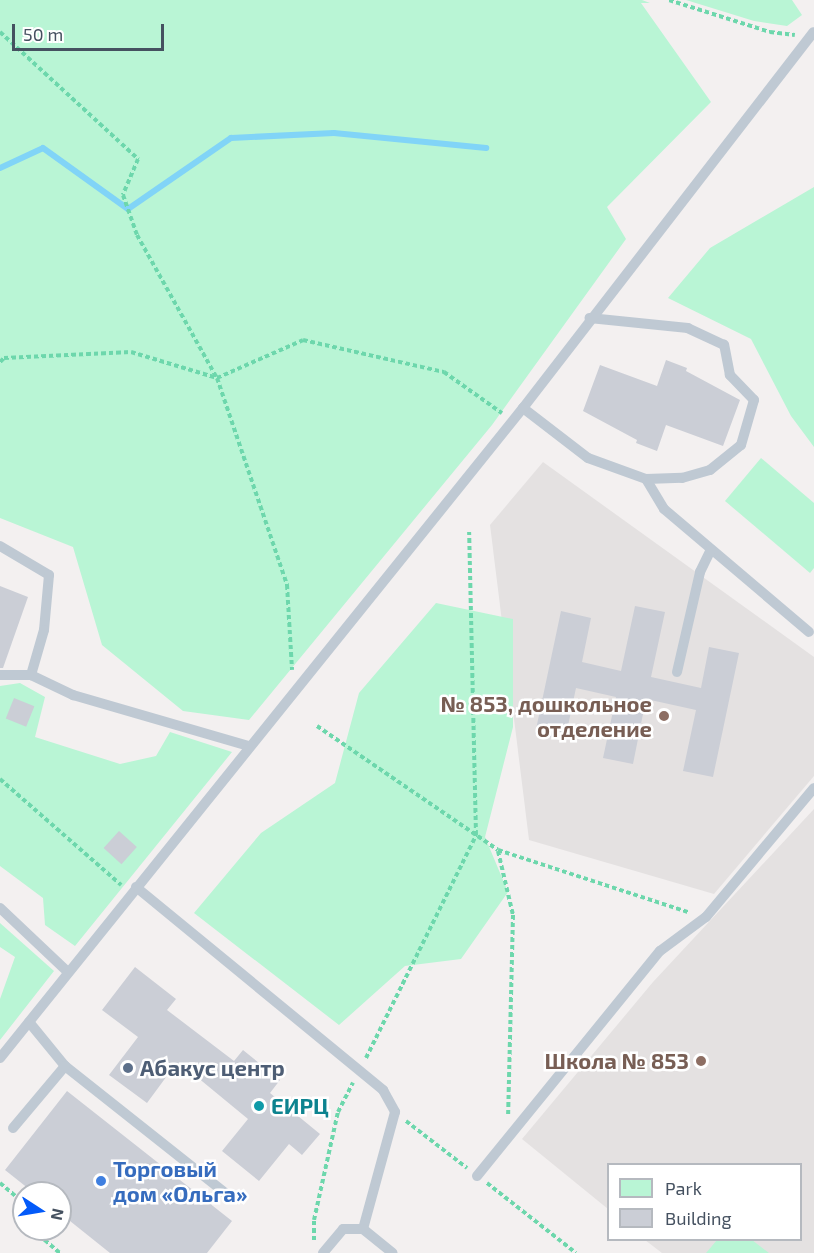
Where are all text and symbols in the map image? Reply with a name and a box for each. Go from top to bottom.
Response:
scale bar [15,12,166,50]
text: 50 m [23,23,63,45]
place label: № 853, дошкольное отделение [440,690,652,742]
marker: № 853, дошкольное отделение [657,709,671,723]
place label: Школа № 853 [545,1048,689,1074]
marker: Школа № 853 [694,1054,708,1068]
place label: Абакус центр [140,1055,285,1081]
marker: Абакус центр [121,1061,135,1075]
place label: ЕИРЦ [271,1093,329,1119]
marker: ЕИРЦ [252,1099,266,1113]
place label: Торговый дом «Ольга» [113,1155,247,1206]
legend [607,1163,802,1241]
marker: Торговый дом «Ольга» [94,1174,108,1188]
text: Park [665,1177,702,1199]
north arrow [12,1181,72,1241]
text: N [48,1207,69,1222]
text: Building [665,1207,732,1229]

